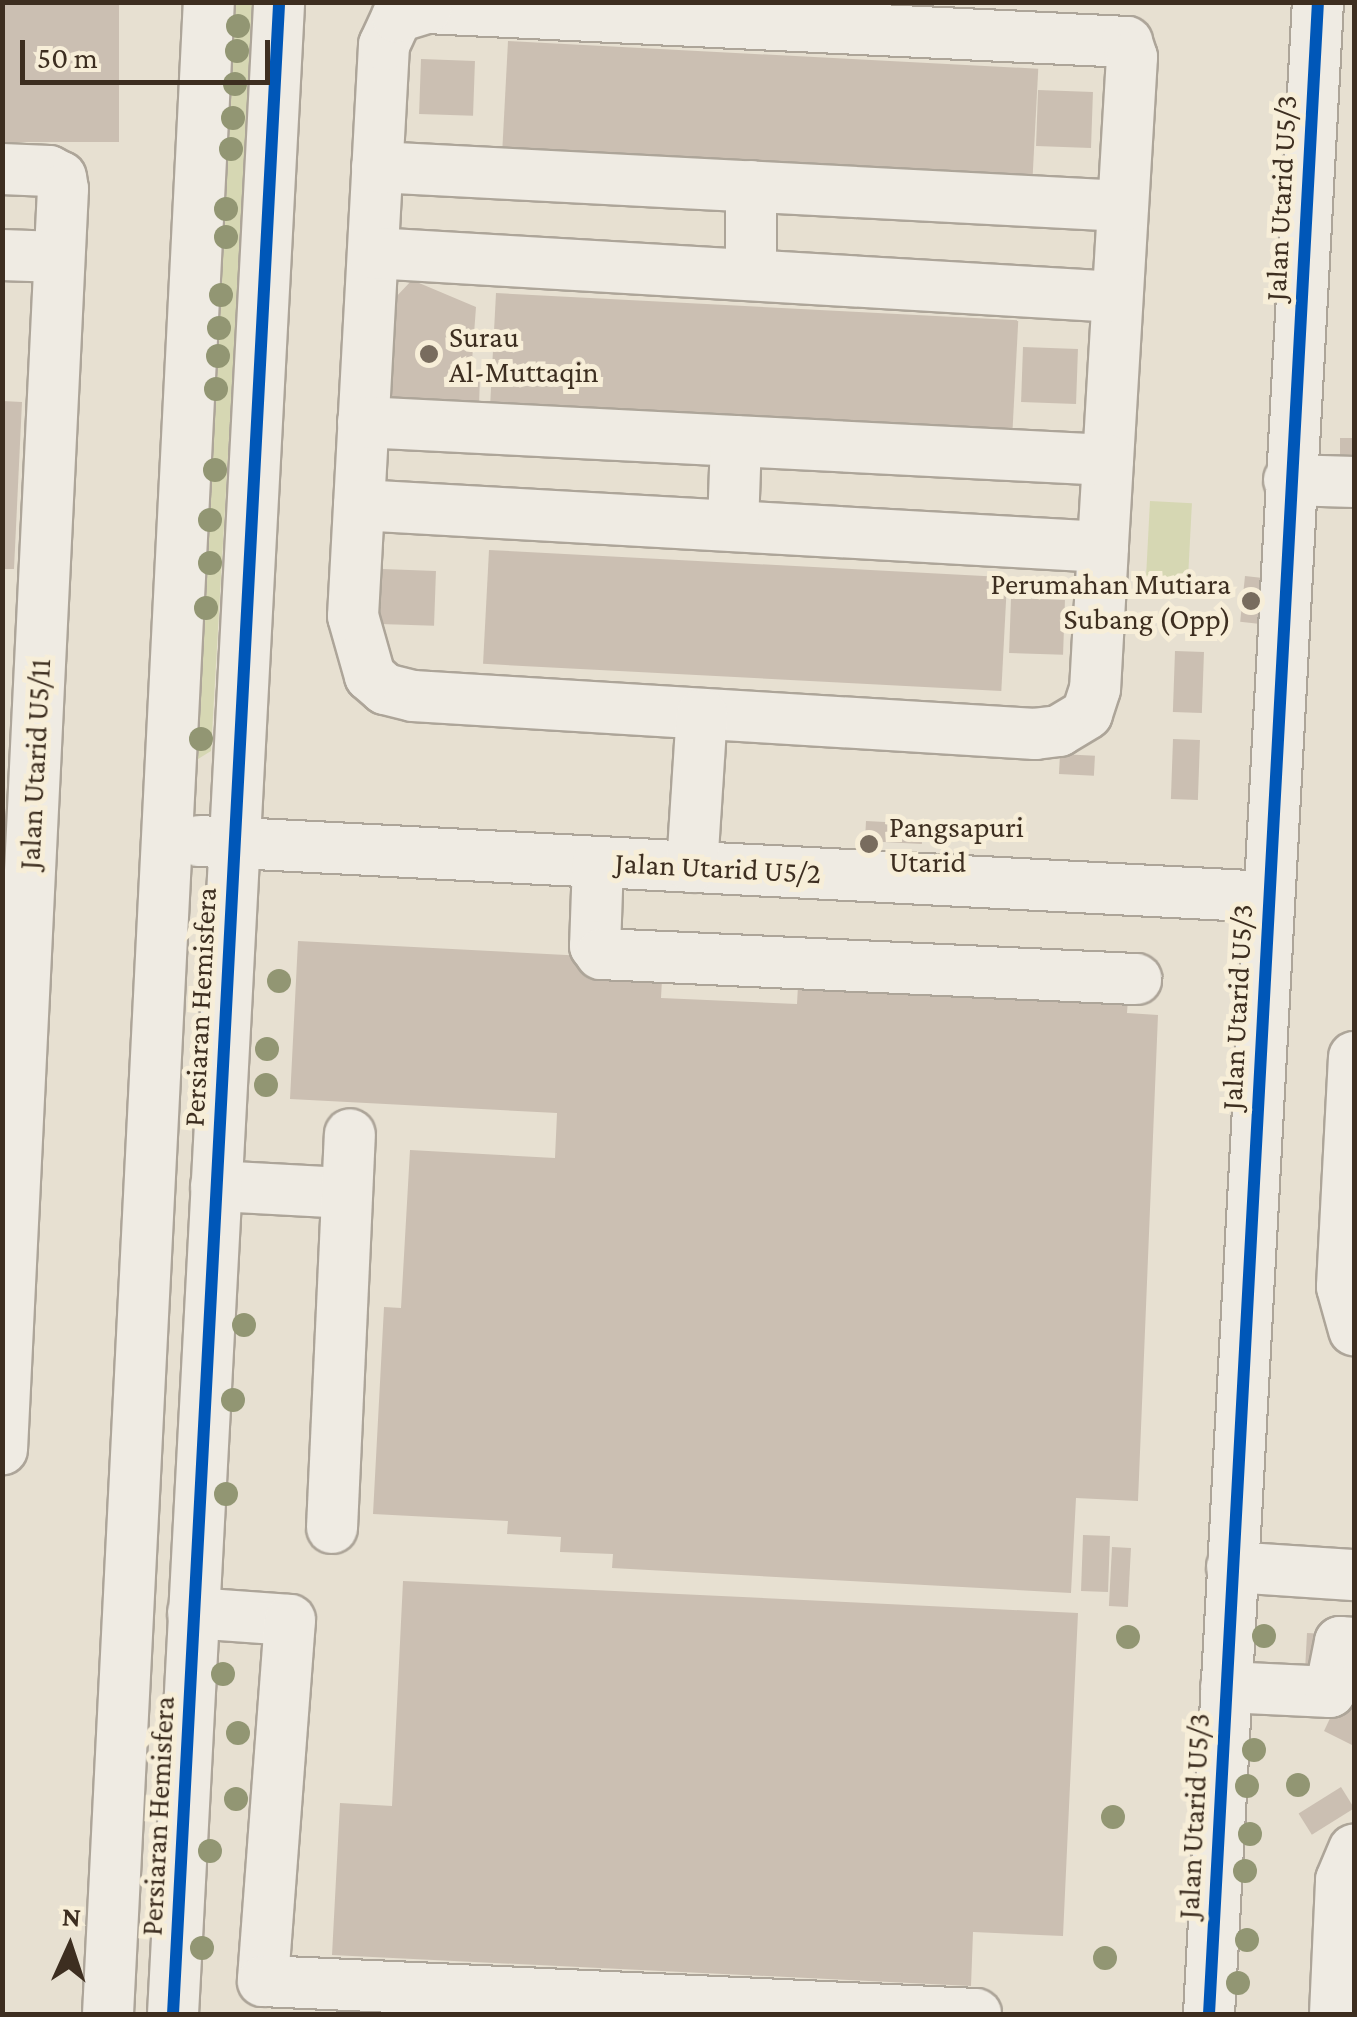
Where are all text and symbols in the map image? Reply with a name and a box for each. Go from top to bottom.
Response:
scale bar [25,20,275,82]
text: 50 m [37,41,98,74]
street label: Jalan Utarid U5/3 [1258,94,1304,302]
place label: Surau Al-Muttaqin [449,319,599,390]
marker: Surau Al-Muttaqin [418,343,440,365]
place label: Perumahan Mutiara Subang (Opp) [991,566,1231,636]
marker: Perumahan Mutiara Subang (Opp) [1240,590,1262,612]
street label: Jalan Utarid U5/11 [11,658,59,870]
place label: Pangsapuri Utarid [889,809,1024,880]
marker: Pangsapuri Utarid [858,833,880,855]
street label: Jalan Utarid U5/2 [614,845,822,891]
street label: Persiaran Hemisfera [176,886,224,1128]
street label: Jalan Utarid U5/3 [1214,903,1260,1111]
street label: Persiaran Hemisfera [134,1695,182,1937]
street label: Jalan Utarid U5/3 [1171,1712,1217,1920]
north arrow [20,1897,120,1997]
text: N [61,1901,82,1933]

